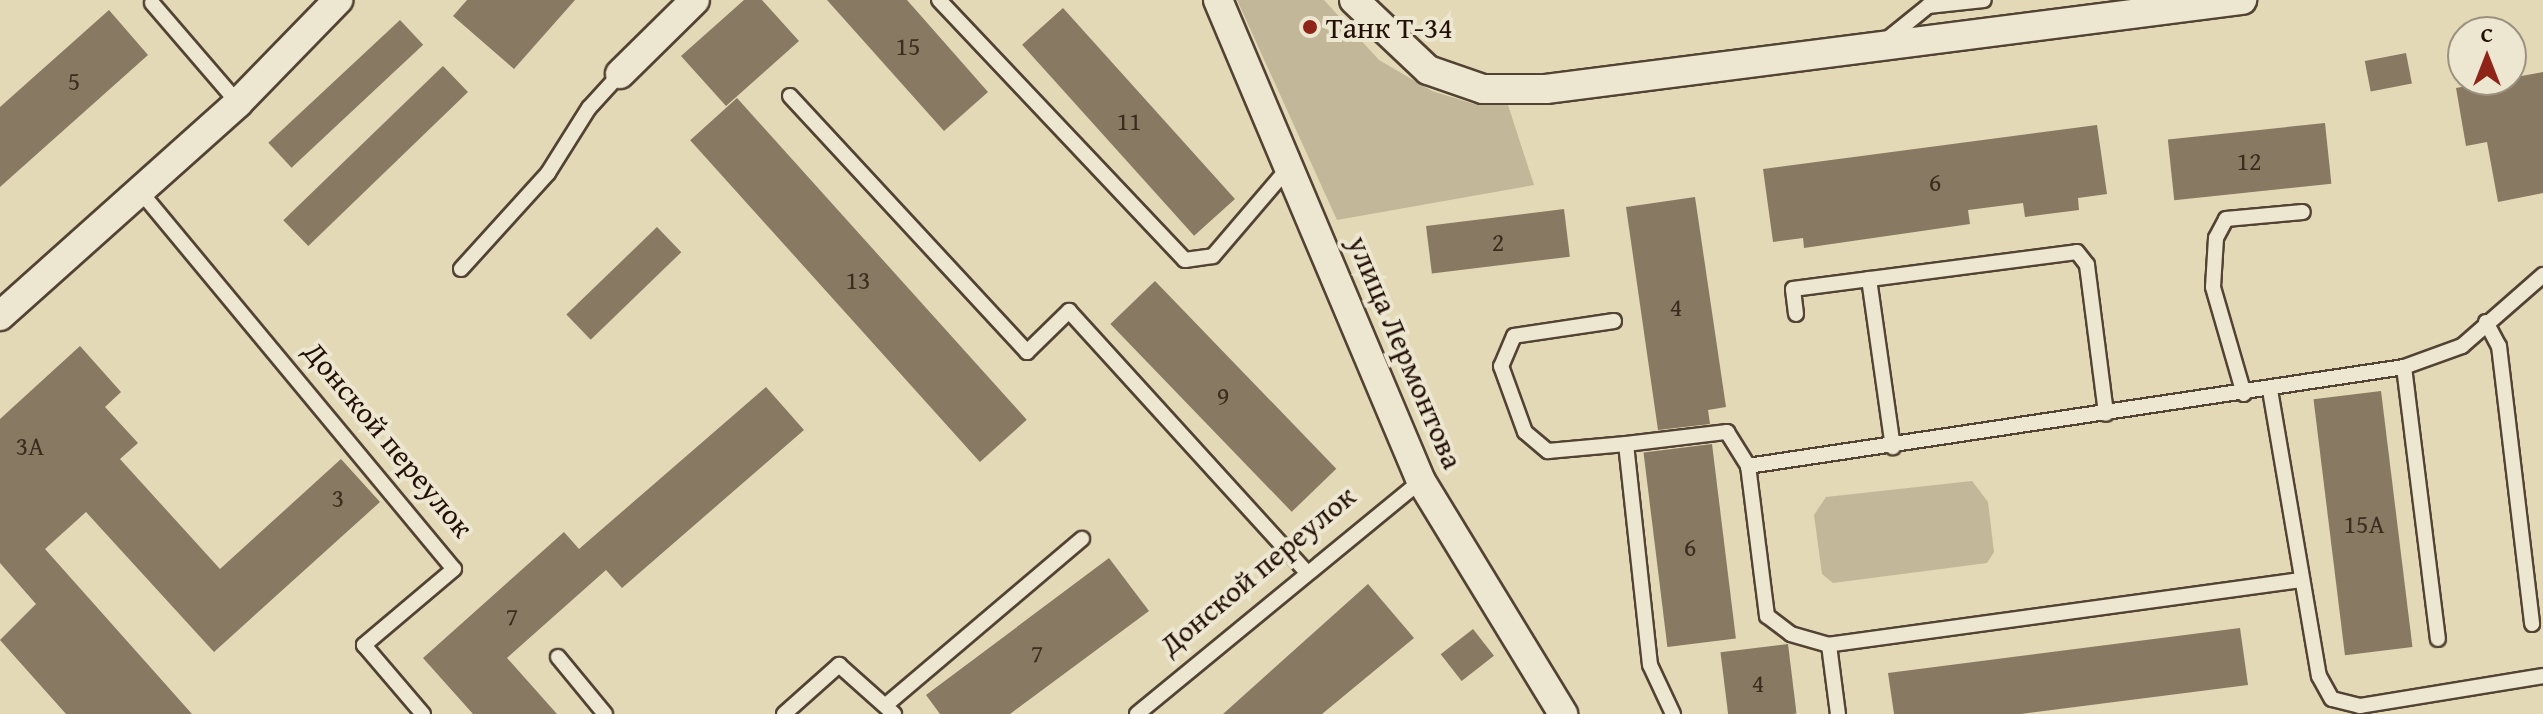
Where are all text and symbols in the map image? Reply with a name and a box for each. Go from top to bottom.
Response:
place label: Танк Т-34 [1326,9,1453,45]
north arrow [2447,16,2527,96]
marker: Танк Т-34 [1301,18,1319,36]
text: С [2481,18,2493,50]
house number: 15 [895,30,921,62]
house number: 5 [68,65,80,97]
house number: 11 [1116,105,1142,137]
house number: 12 [2236,145,2262,177]
house number: 6 [1929,166,1941,198]
house number: 2 [1492,226,1504,258]
street label: улица Лермонтова [1341,230,1471,474]
house number: 13 [845,264,871,296]
house number: 4 [1670,291,1682,323]
street label: Донской переулок [297,334,481,544]
house number: 9 [1217,380,1229,412]
house number: 3А [16,430,44,462]
street label: Донской переулок [1152,478,1362,662]
house number: 3 [332,482,344,514]
house number: 15А [2344,508,2384,540]
house number: 6 [1684,531,1696,563]
house number: 7 [506,600,518,632]
house number: 7 [1031,637,1043,669]
house number: 4 [1752,667,1764,699]

